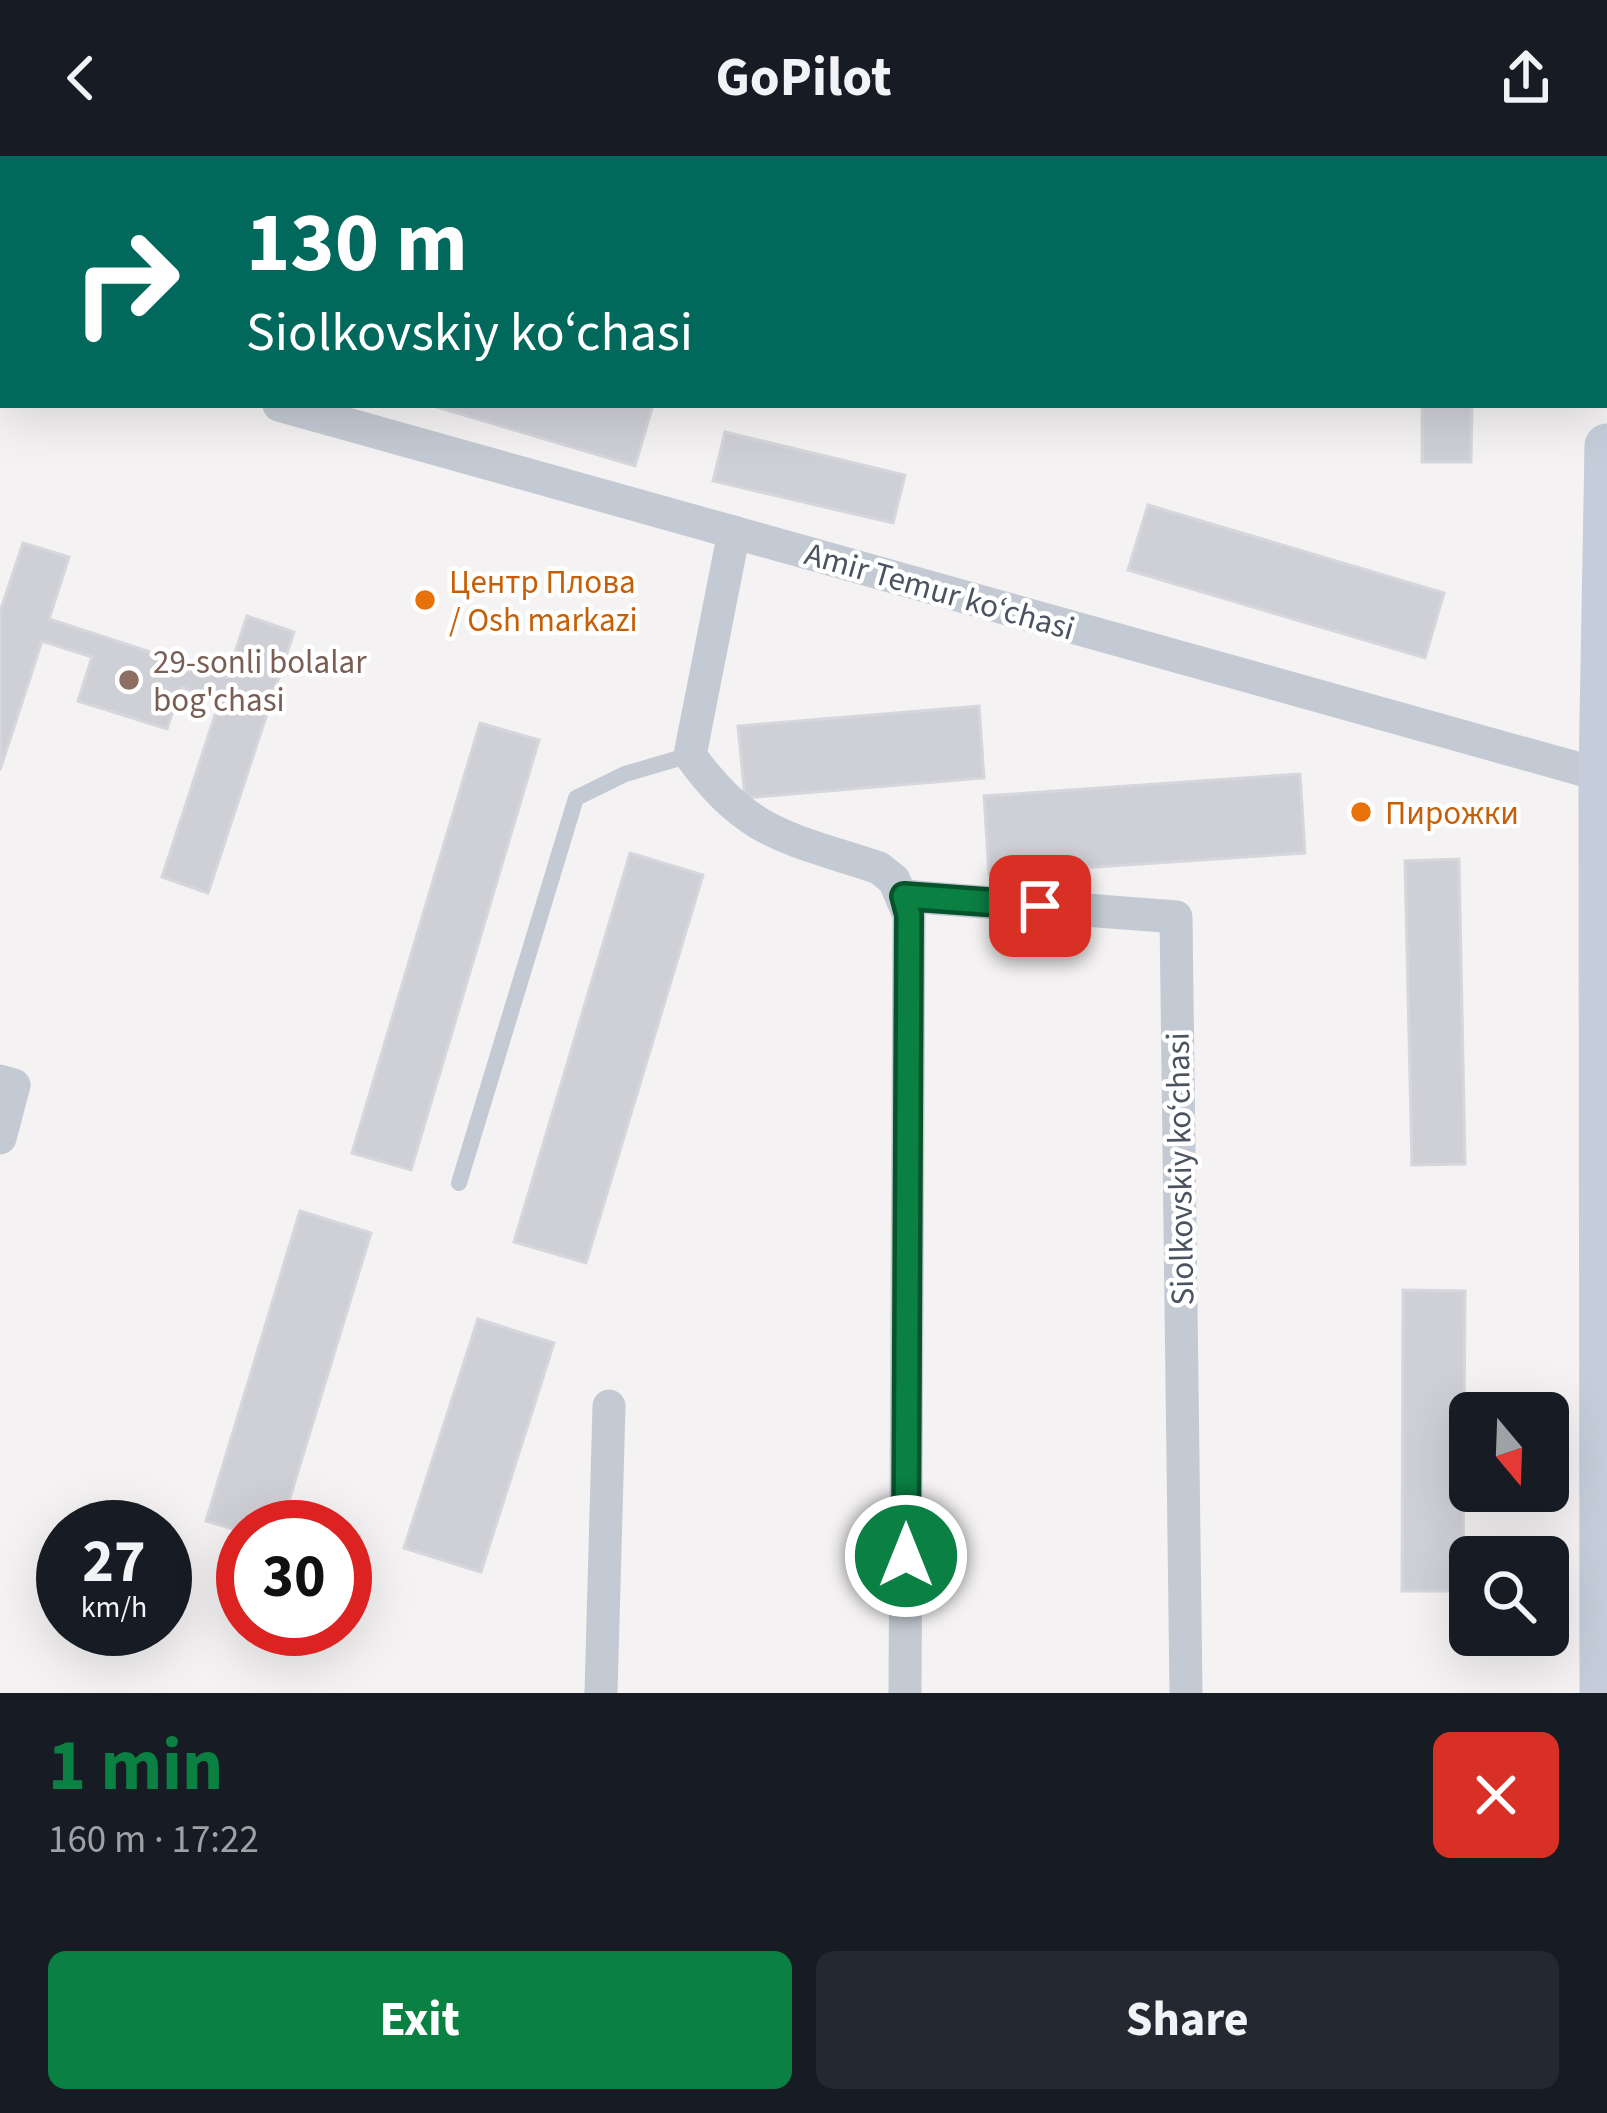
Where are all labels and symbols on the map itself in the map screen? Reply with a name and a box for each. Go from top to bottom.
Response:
street label: Amir Temur ko‘chasi [799,530,1080,652]
place label: Центр Плова / Osh markazi [449,559,638,644]
marker: Центр Плова / Osh markazi [412,587,438,613]
place label: 29-sonli bolalar bog'chasi [153,639,367,724]
marker: 29-sonli bolalar bog'chasi [116,667,142,693]
place label: Пирожки [1385,790,1519,837]
marker: Пирожки [1348,799,1374,825]
pin [989,855,1091,957]
street label: Siolkovskiy ko‘chasi [1155,1032,1206,1306]
north arrow [1449,1392,1569,1512]
position arrow [843,1493,969,1619]
speed limit sign: 30 [216,1500,372,1656]

